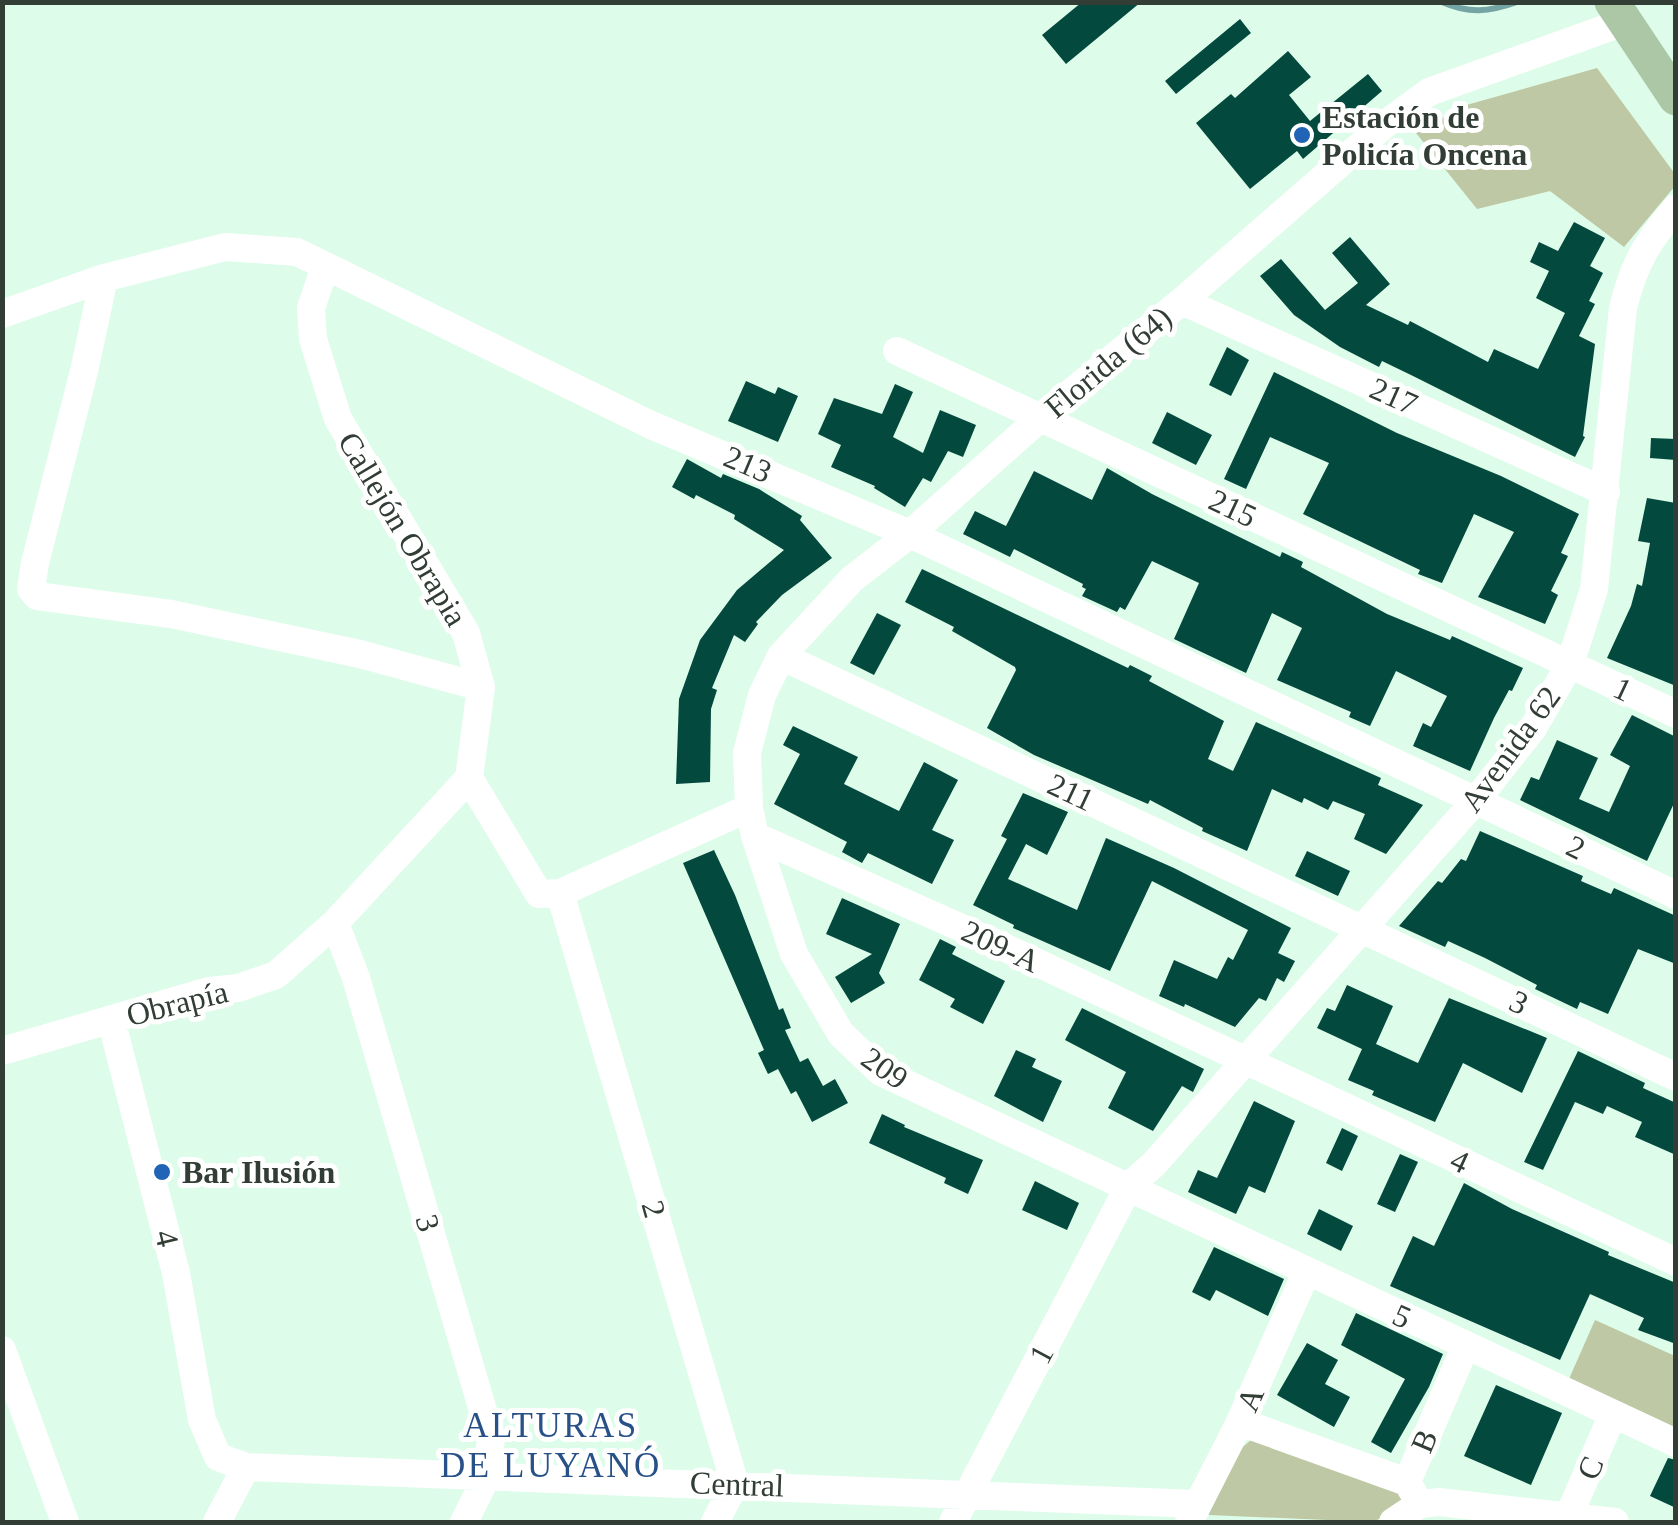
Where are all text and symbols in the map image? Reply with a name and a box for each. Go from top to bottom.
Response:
place label: Estación de Policía Oncena [1322,99,1527,172]
marker: Estación de Policía Oncena [1291,124,1313,146]
street label: Florida (64) [1038,299,1178,425]
street label: 217 [1365,370,1423,422]
street label: Callejón Obrapia [331,426,475,632]
street label: 213 [719,438,777,490]
street label: 215 [1204,482,1262,534]
street label: 1 [1608,669,1638,709]
street label: Avenida 62 [1453,679,1567,819]
street label: 211 [1042,766,1100,818]
street label: 2 [1561,827,1591,867]
street label: 209-A [956,912,1046,980]
street label: Obrapía [123,973,231,1033]
street label: 3 [1504,982,1534,1022]
street label: 209 [855,1039,915,1097]
street label: 4 [1445,1141,1475,1181]
place label: Bar Ilusión [182,1154,335,1190]
marker: Bar Ilusión [151,1161,173,1183]
street label: 2 [634,1196,674,1222]
street label: 3 [408,1210,448,1236]
street label: 4 [148,1226,186,1250]
street label: 5 [1387,1296,1417,1336]
street label: 1 [1021,1338,1061,1370]
street label: A [1229,1381,1271,1417]
district label: ALTURAS DE LUYANÓ [440,1406,662,1485]
street label: B [1403,1424,1445,1458]
street label: C [1569,1451,1611,1485]
street label: Central [689,1464,785,1504]

